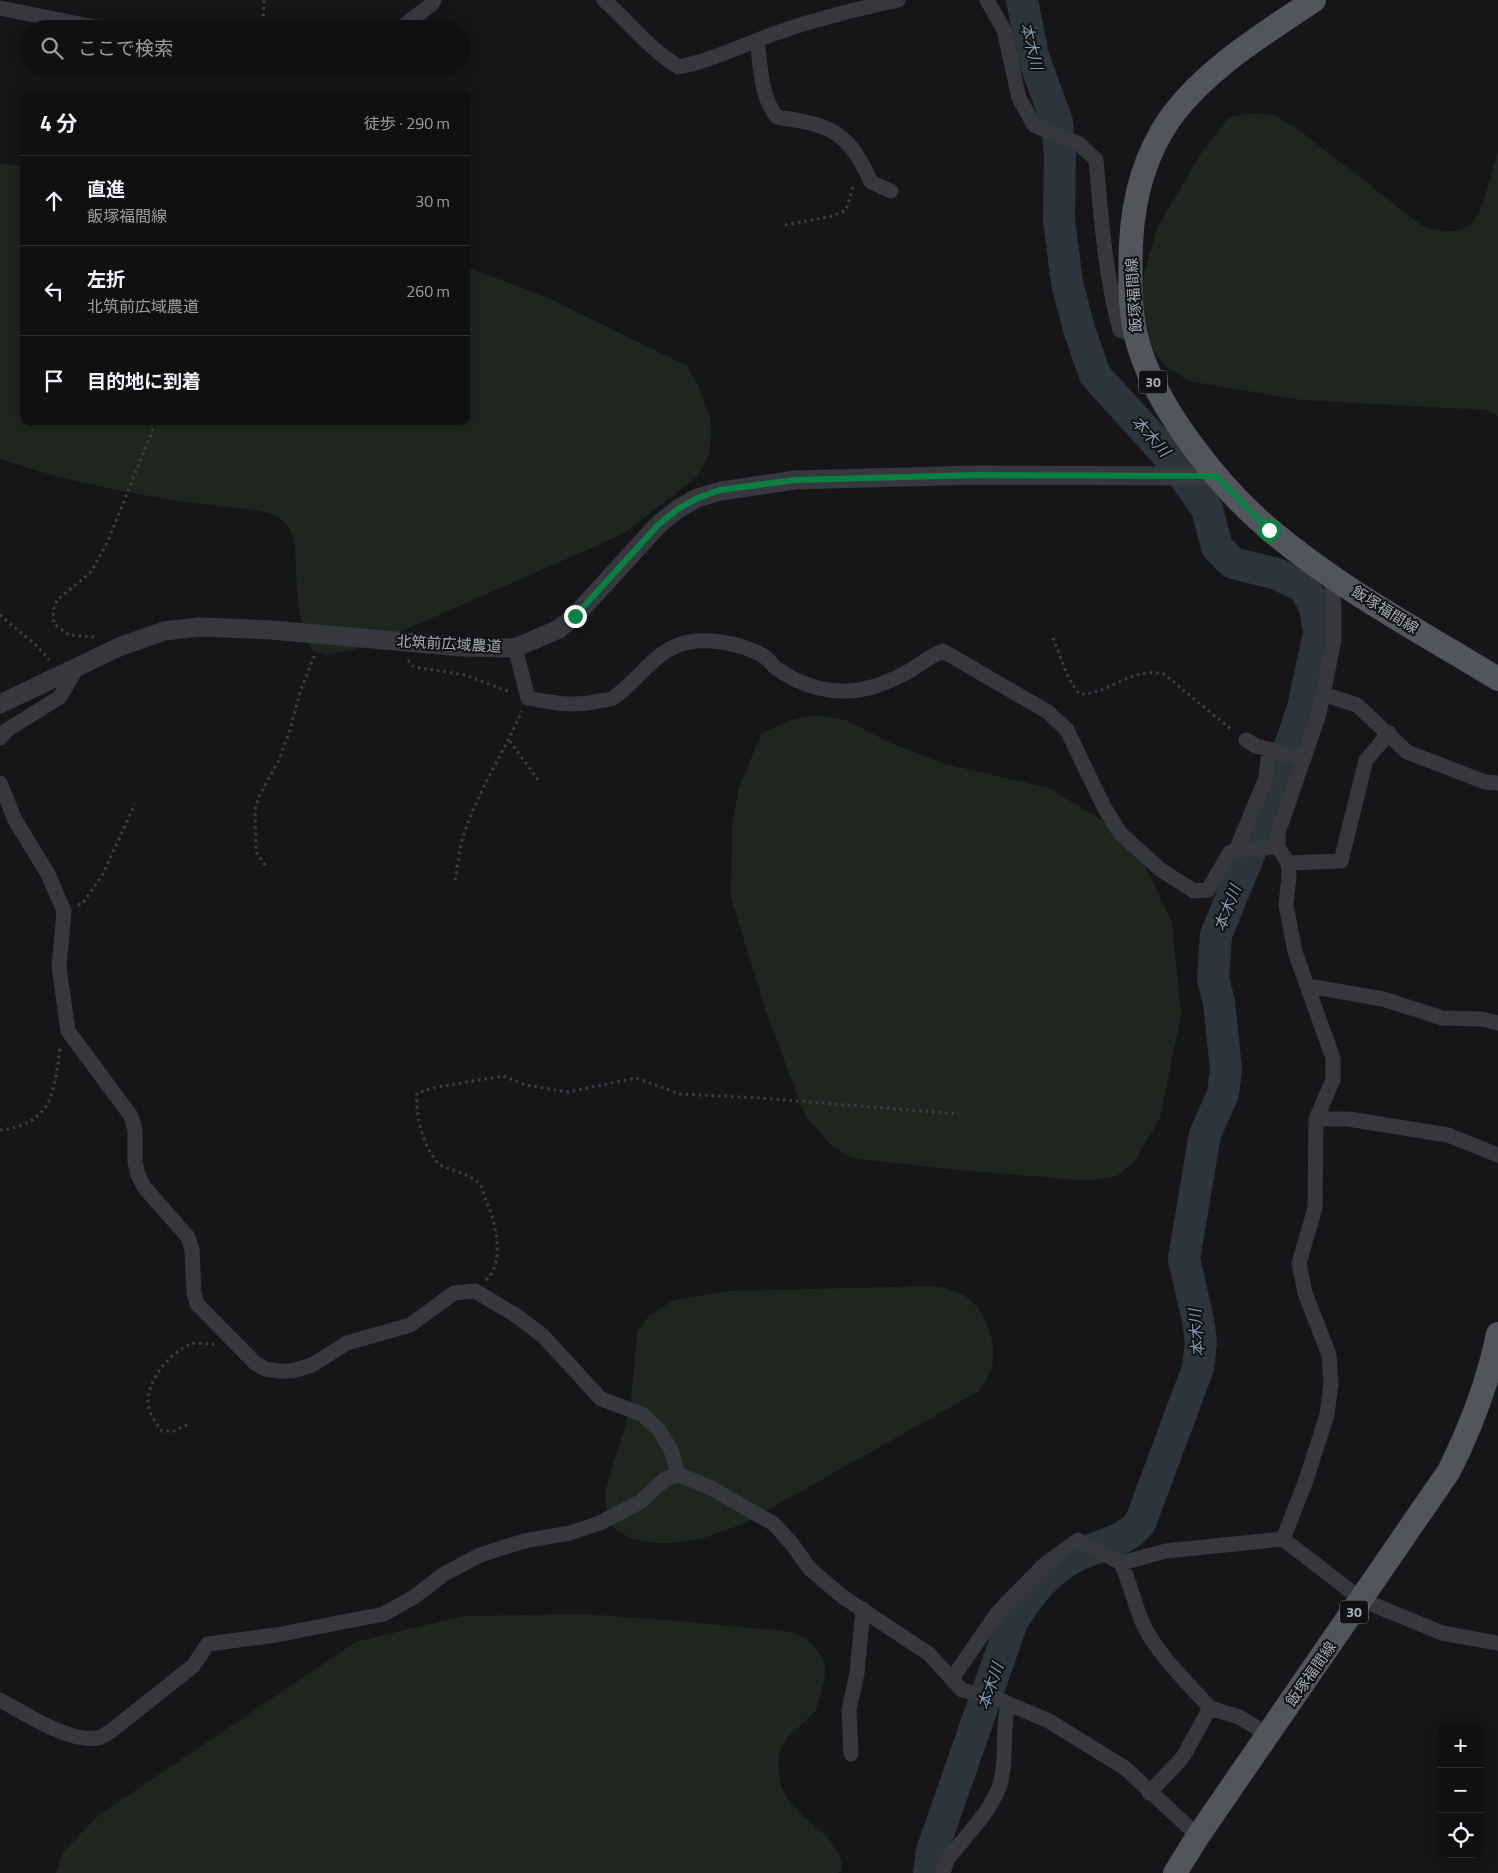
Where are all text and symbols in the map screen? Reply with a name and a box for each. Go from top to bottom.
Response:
search box [20,20,470,75]
water label: 本木川 [1015,20,1050,74]
text: ここで検索 [78,33,173,62]
icon: search [38,34,66,62]
text: 4 分 [40,107,77,139]
text: 徒歩 · 290 m [364,111,450,135]
text: 直進 [87,174,125,203]
icon: ahead [40,187,68,215]
text: 30 m [415,189,450,213]
text: 飯塚福間線 [87,204,167,228]
street label: 飯塚福間線 [1119,257,1148,333]
text: 左折 [87,264,125,293]
icon: left [40,277,68,305]
text: 260 m [406,279,450,303]
text: 北筑前広域農道 [87,294,199,318]
text: 目的地に到着 [87,366,201,395]
icon: arrive [40,367,68,395]
road number: 30 [1139,371,1167,394]
water label: 本木川 [1126,410,1177,463]
route start [1258,519,1281,542]
street label: 飯塚福間線 [1347,580,1423,639]
route end [564,605,587,628]
street label: 北筑前広域農道 [396,629,502,658]
water label: 本木川 [1207,879,1248,935]
water label: 本木川 [1182,1306,1210,1358]
road number: 30 [1340,1600,1368,1624]
street label: 飯塚福間線 [1280,1636,1342,1711]
water label: 本木川 [971,1658,1010,1713]
map controls [1438,1723,1483,1858]
button: + [1438,1723,1483,1768]
button: − [1438,1768,1483,1813]
button: locate [1438,1813,1483,1858]

